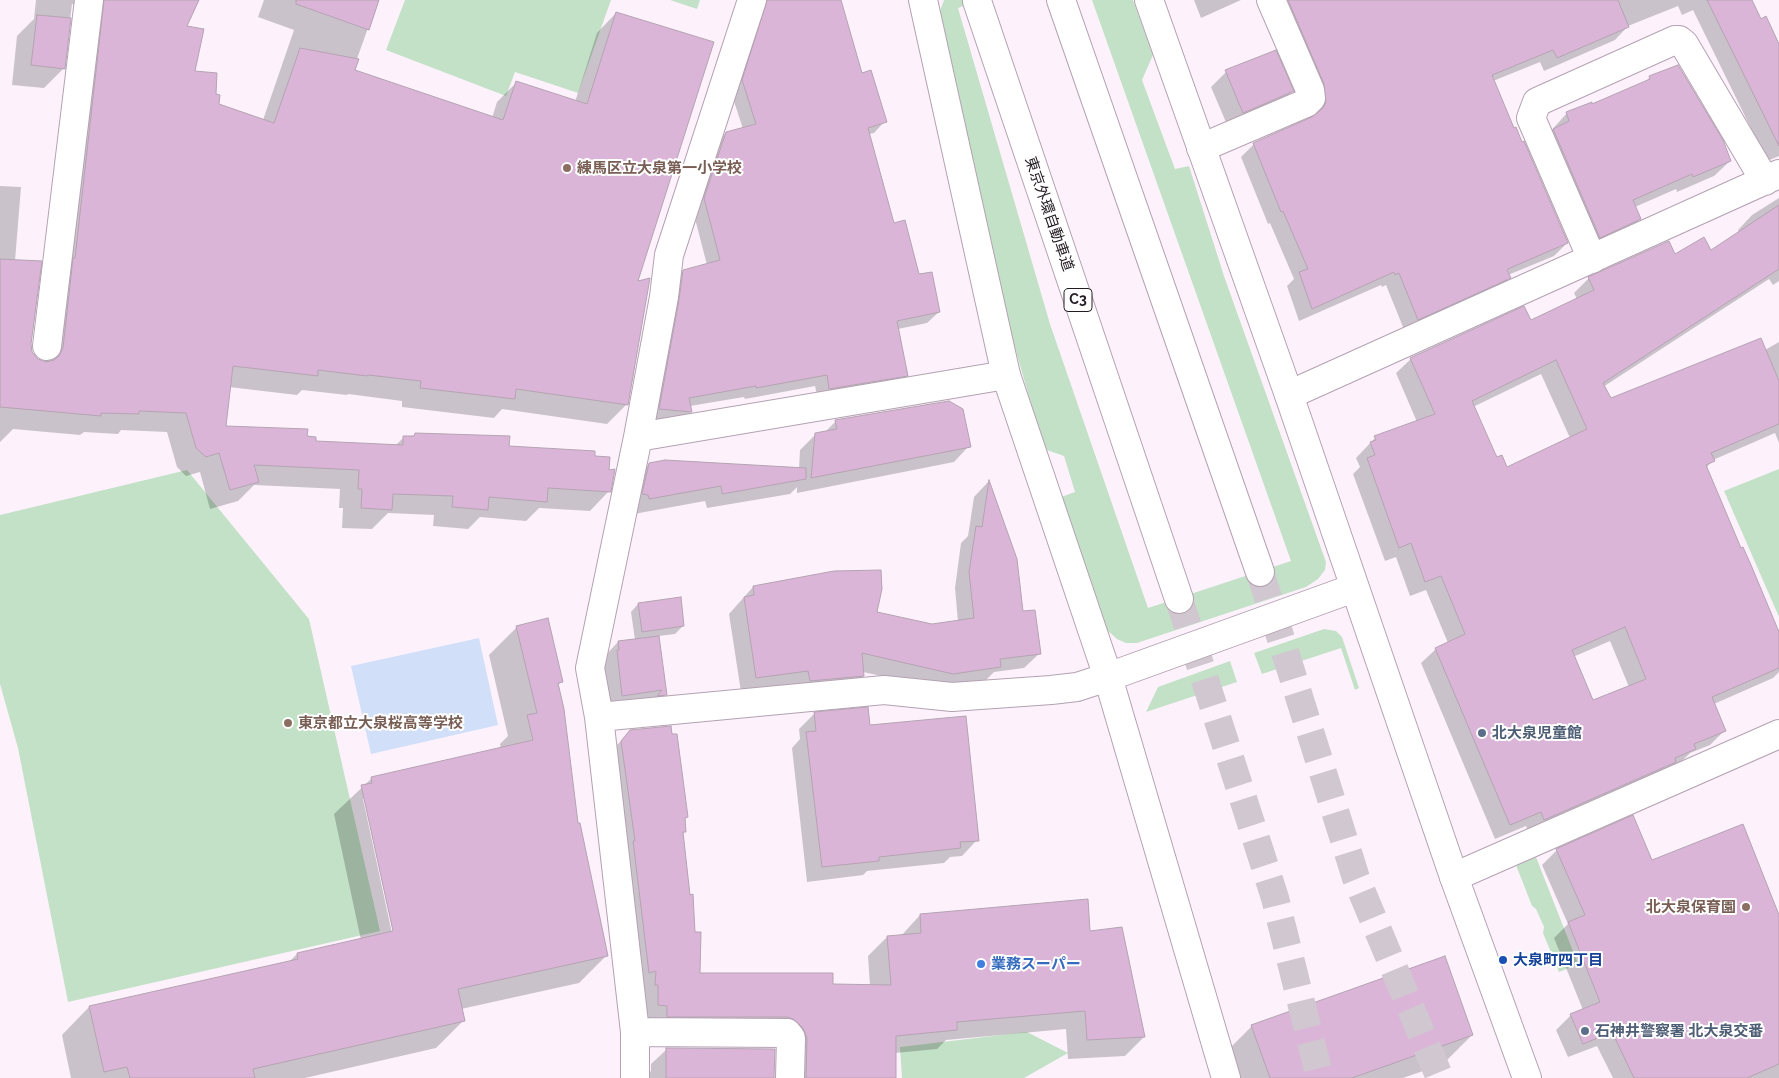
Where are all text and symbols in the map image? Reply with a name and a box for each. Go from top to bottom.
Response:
street label: 東京外環自動車道 [1021,154,1077,274]
place label: 練馬区立大泉第一小学校 [577,159,742,177]
marker: 練馬区立大泉第一小学校 [561,162,573,174]
road number: C3 [1064,288,1092,312]
place label: 東京都立大泉桜高等学校 [298,714,463,732]
marker: 東京都立大泉桜高等学校 [282,717,294,729]
place label: 北大泉児童館 [1492,724,1582,742]
marker: 北大泉児童館 [1476,727,1488,739]
place label: 北大泉保育園 [1646,898,1736,916]
marker: 北大泉保育園 [1740,901,1752,913]
place label: 大泉町四丁目 [1513,951,1603,969]
marker: 大泉町四丁目 [1497,954,1509,966]
place label: 業務スーパー [991,955,1081,973]
marker: 業務スーパー [975,958,987,970]
place label: 石神井警察署 北大泉交番 [1595,1022,1764,1040]
marker: 石神井警察署 北大泉交番 [1579,1025,1591,1037]

